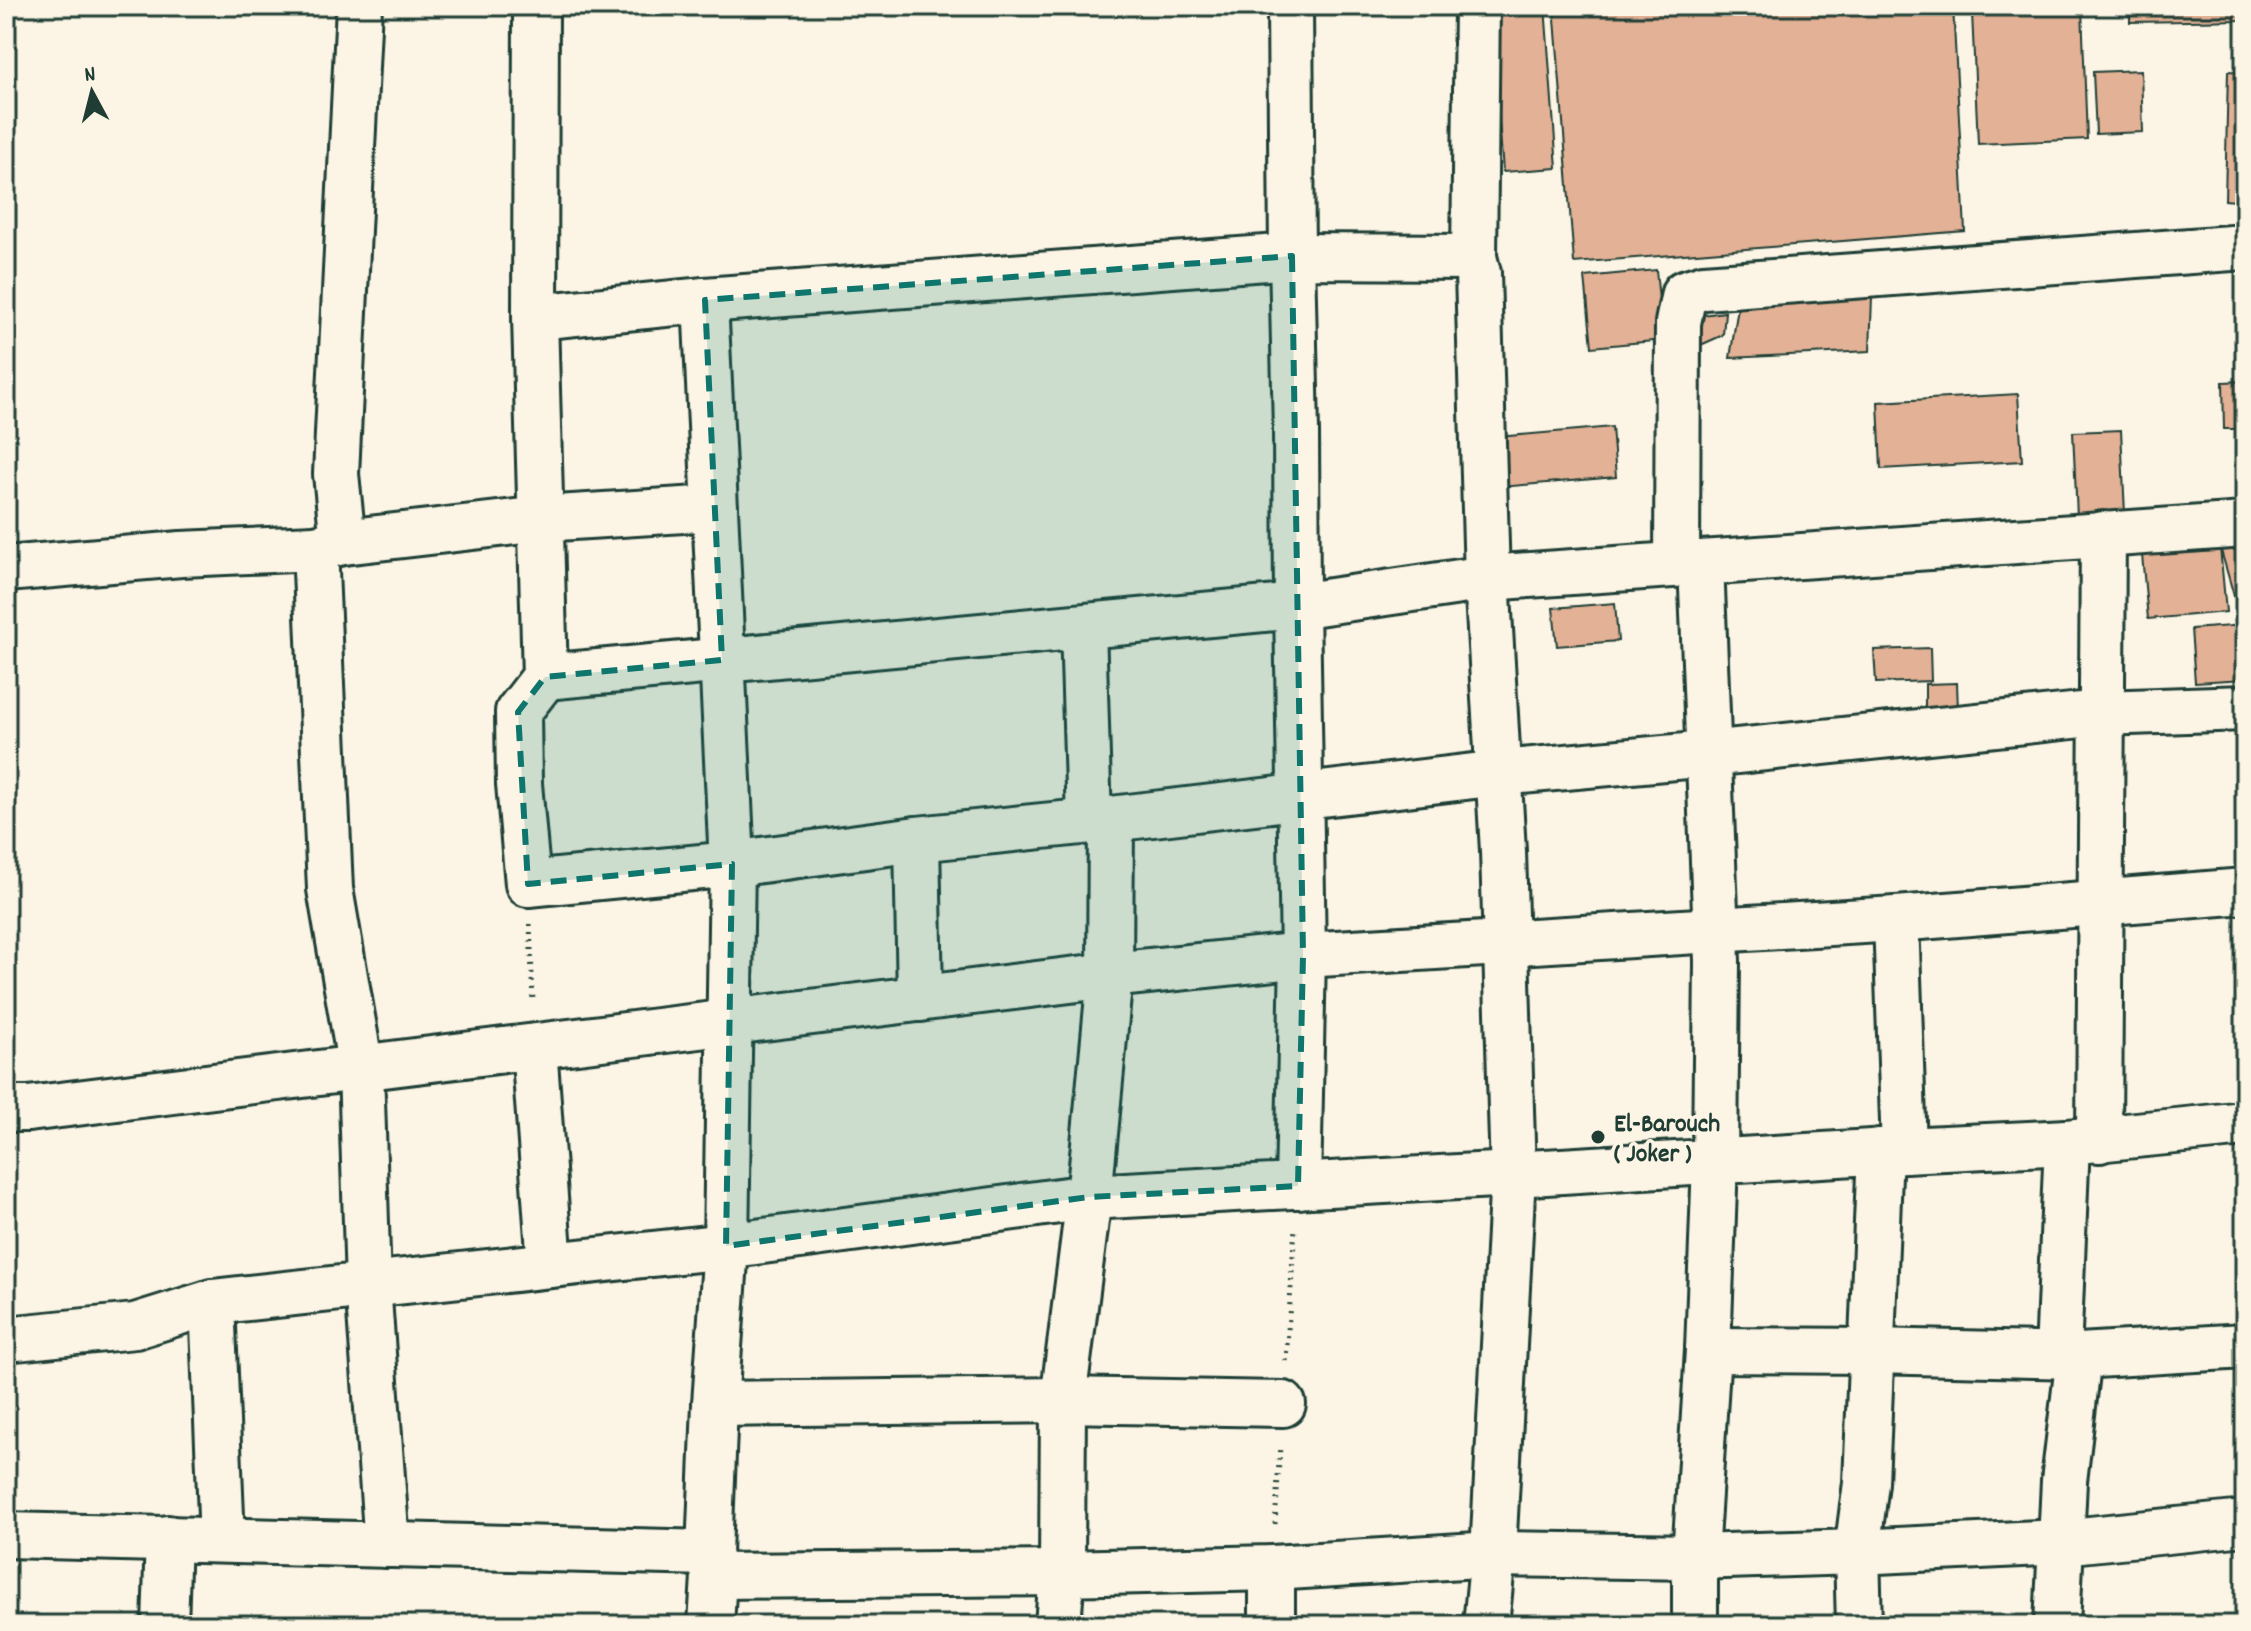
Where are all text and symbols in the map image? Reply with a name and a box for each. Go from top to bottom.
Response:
north arrow [52,52,132,132]
text: N [83,60,97,92]
place label: El-Barouch ( Joker ) [1614,1107,1720,1174]
marker: El-Barouch ( Joker ) [1589,1128,1607,1146]

